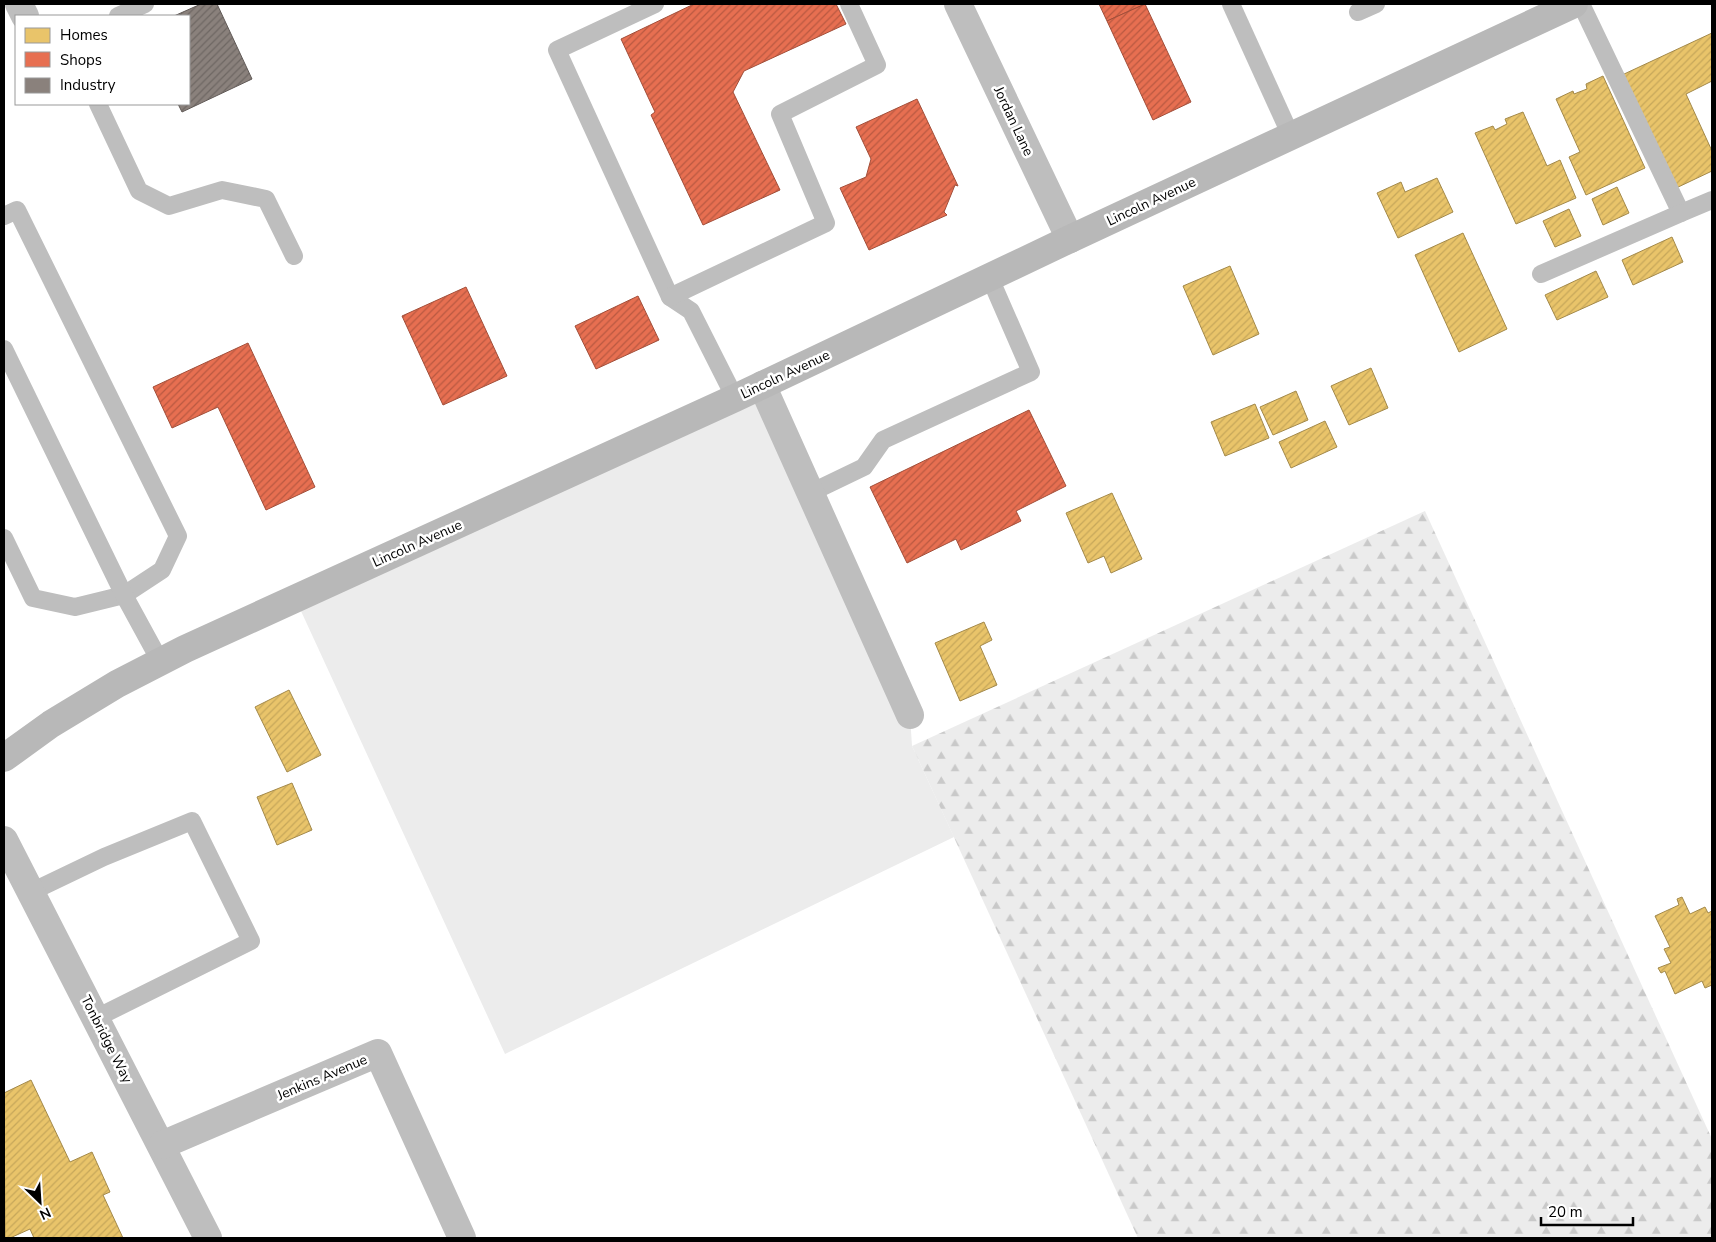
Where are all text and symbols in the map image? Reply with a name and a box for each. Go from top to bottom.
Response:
legend [15,15,190,105]
text: Homes [60,25,108,45]
text: Shops [60,50,102,70]
text: Industry [60,75,116,95]
street label: Jordan Lane [989,82,1038,159]
street label: Lincoln Avenue [1104,172,1199,230]
street label: Lincoln Avenue [738,345,833,403]
street label: Lincoln Avenue [369,515,465,572]
street label: Tonbridge Way [76,992,137,1087]
street label: Jenkins Avenue [273,1050,370,1105]
north arrow [15,1177,65,1227]
scale bar [1541,1194,1634,1226]
text: 20 m [1548,1202,1583,1222]
text: N [37,1203,54,1224]

